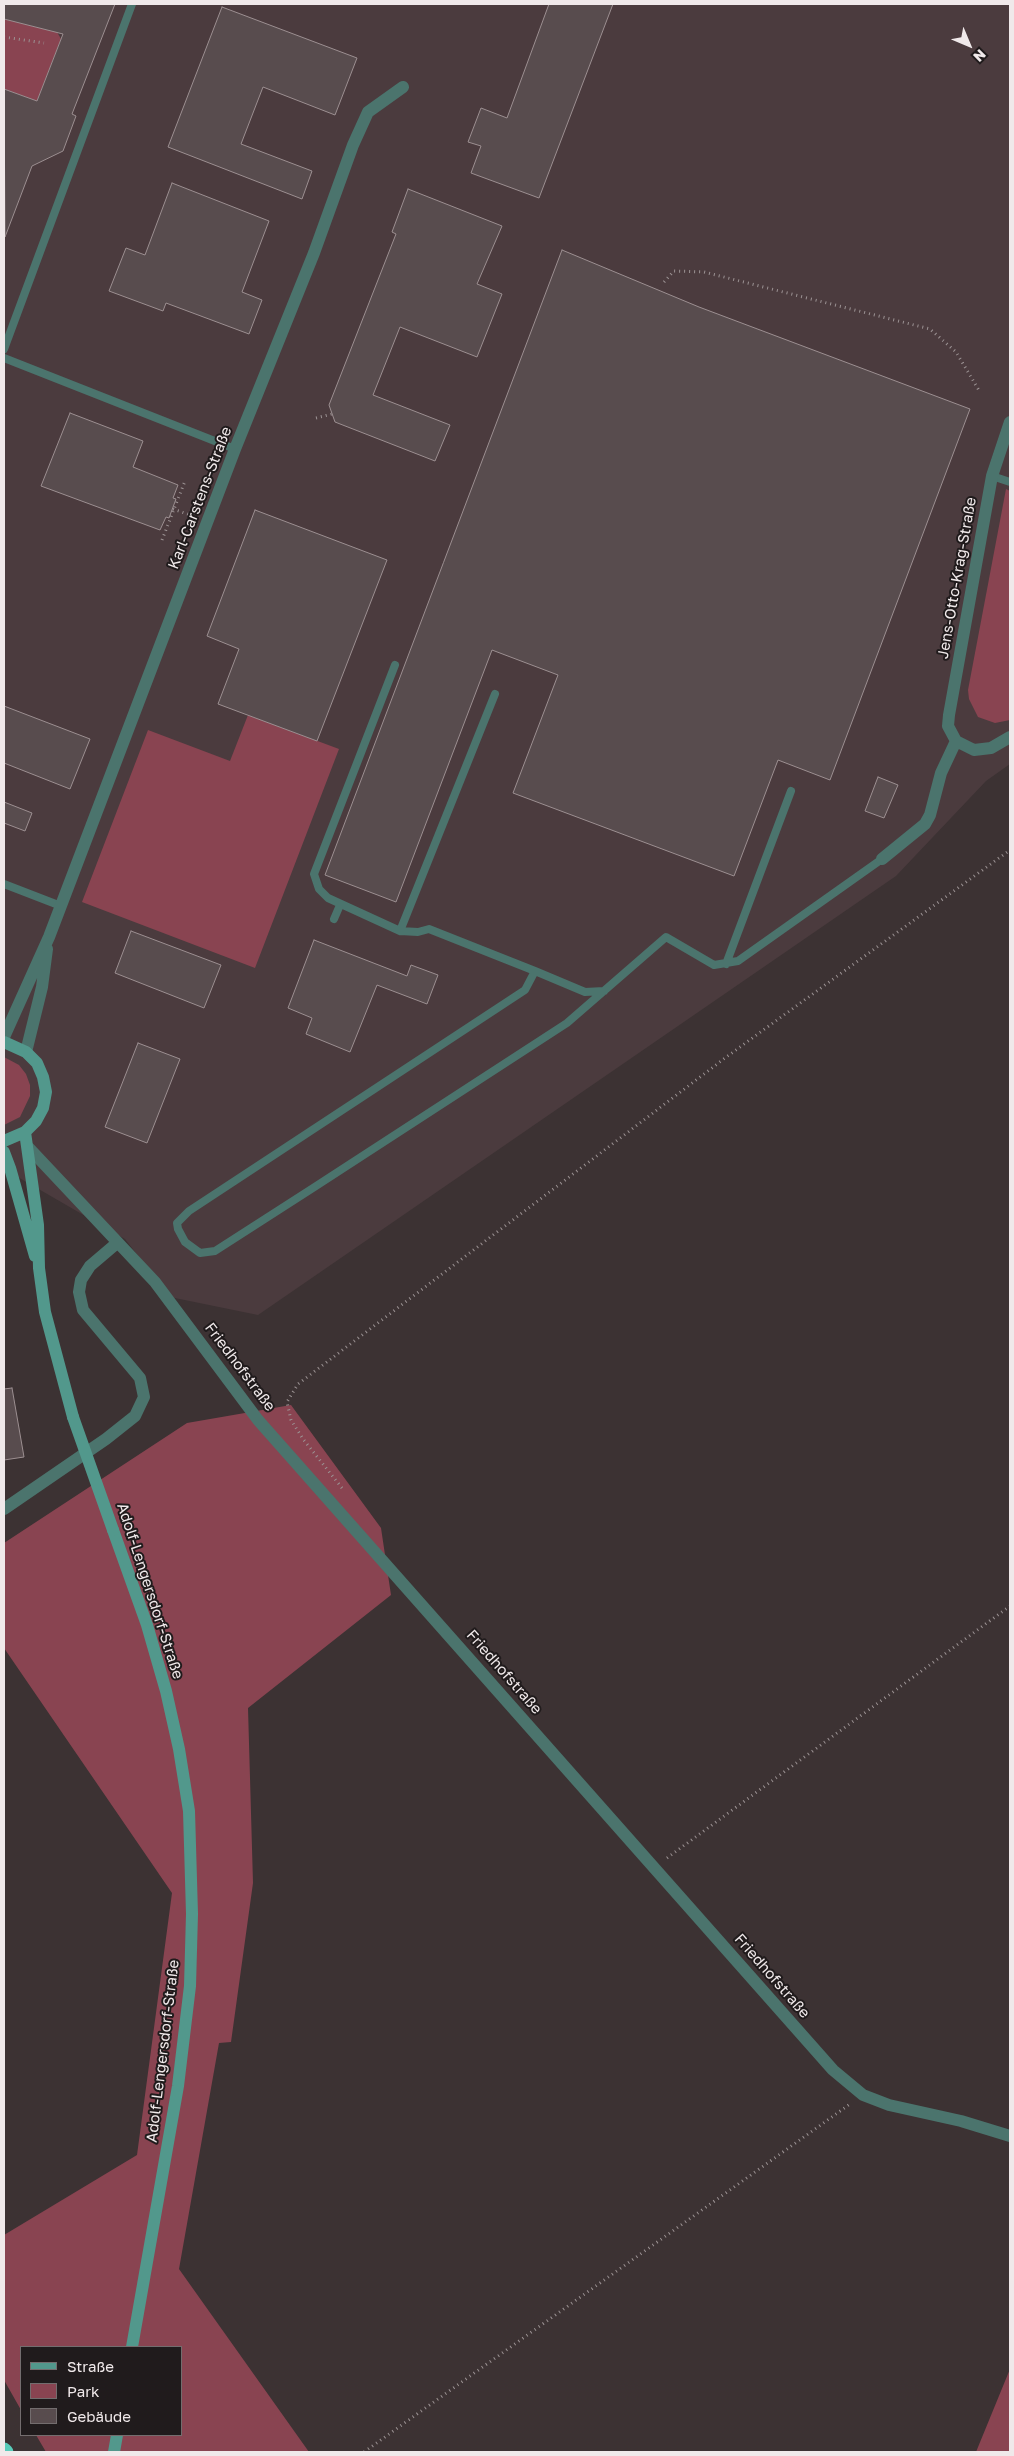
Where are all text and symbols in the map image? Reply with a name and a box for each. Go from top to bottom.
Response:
north arrow [944,20,994,70]
text: N [970,46,990,66]
street label: Karl-Carstens-Straße [164,424,236,572]
street label: Jens-Otto-Krag-Straße [934,496,980,660]
street label: Friedhofstraße [201,1319,279,1415]
street label: Adolf-Lengersdorf-Straße [113,1501,187,1681]
street label: Friedhofstraße [463,1626,545,1718]
street label: Friedhofstraße [731,1930,813,2022]
street label: Adolf-Lengersdorf-Straße [143,1959,183,2143]
legend [20,2346,182,2436]
text: Straße [67,2357,114,2375]
text: Park [67,2382,99,2400]
text: Gebäude [67,2407,131,2425]

